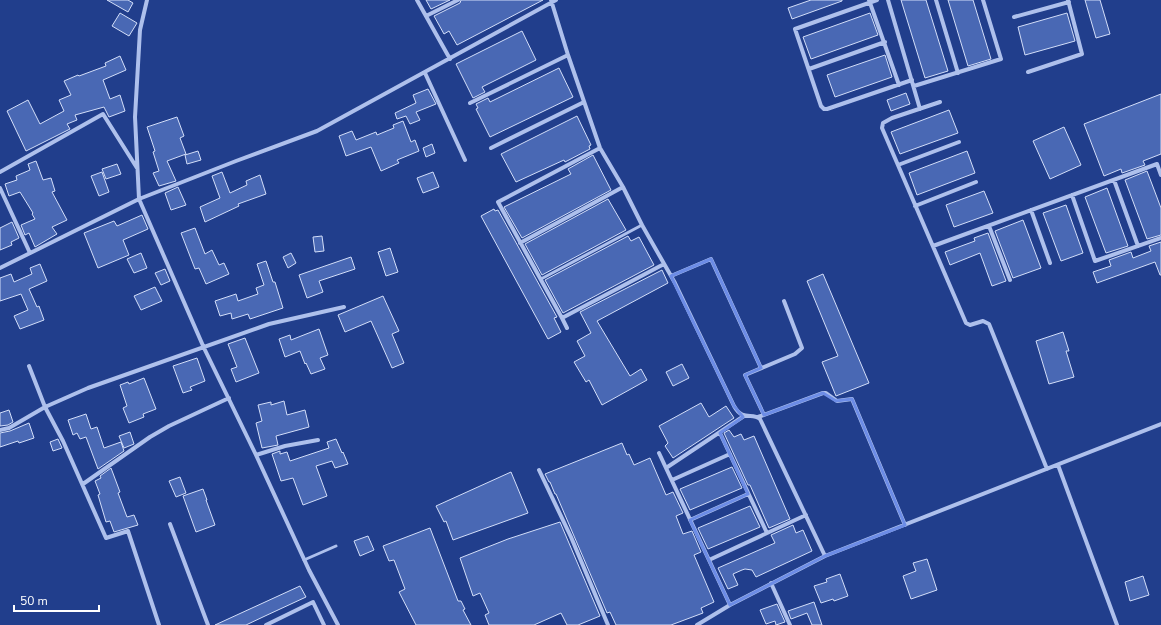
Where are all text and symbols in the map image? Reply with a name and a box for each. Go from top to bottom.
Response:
scale bar [14,587,99,613]
text: 50 m [20,593,48,609]

